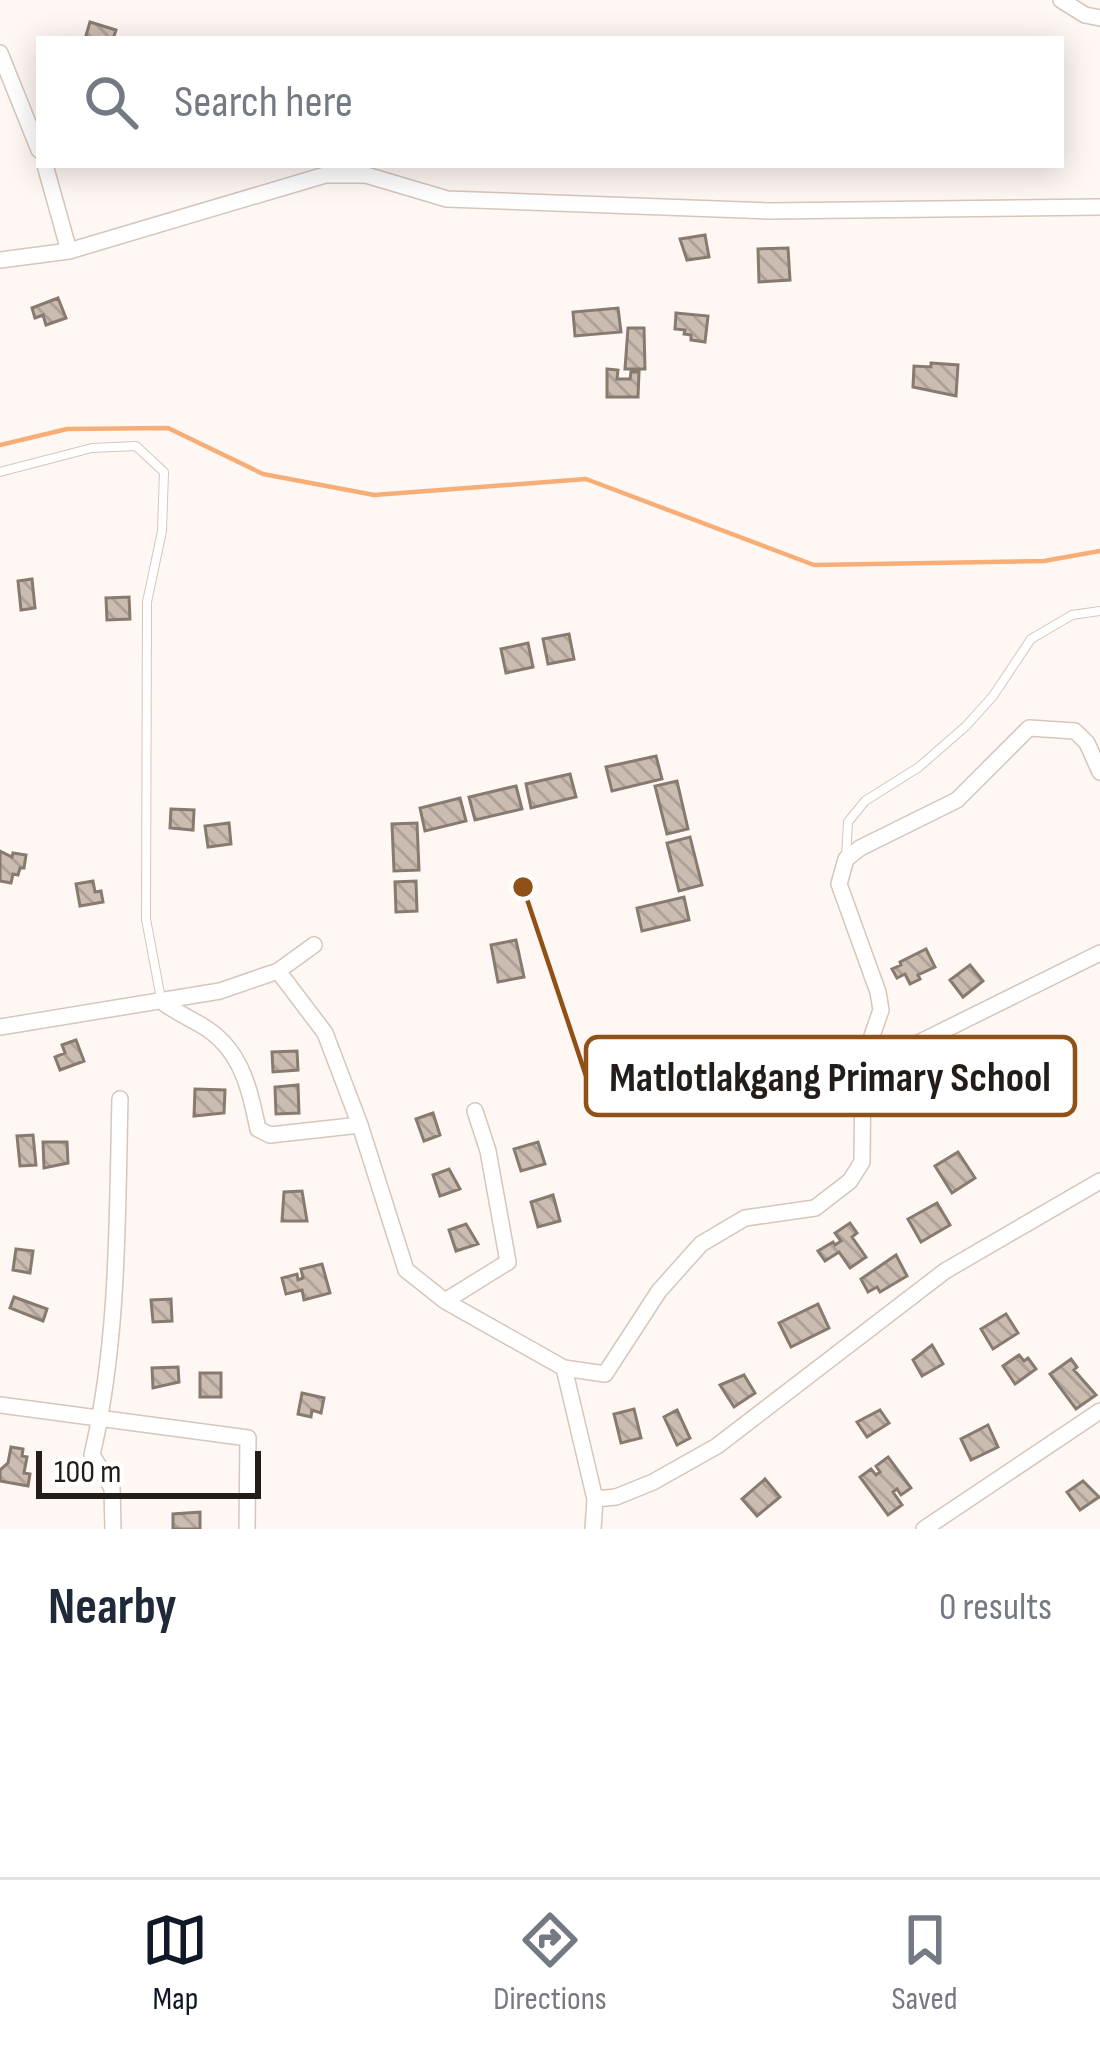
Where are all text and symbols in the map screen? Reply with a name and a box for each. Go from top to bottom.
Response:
search box [36,36,1064,168]
icon: search [78,69,144,135]
text: Search here [174,75,353,130]
callout: Matlotlakgang Primary School [586,1037,1075,1115]
text: Matlotlakgang Primary School [609,1053,1051,1104]
scale bar [36,1445,261,1498]
text: 100 m [54,1452,121,1492]
text: Nearby [48,1577,177,1638]
text: 0 results [939,1584,1052,1631]
tab: Map [142,1907,208,2019]
tab: Directions [493,1907,607,2019]
tab: Saved [891,1907,958,2019]

